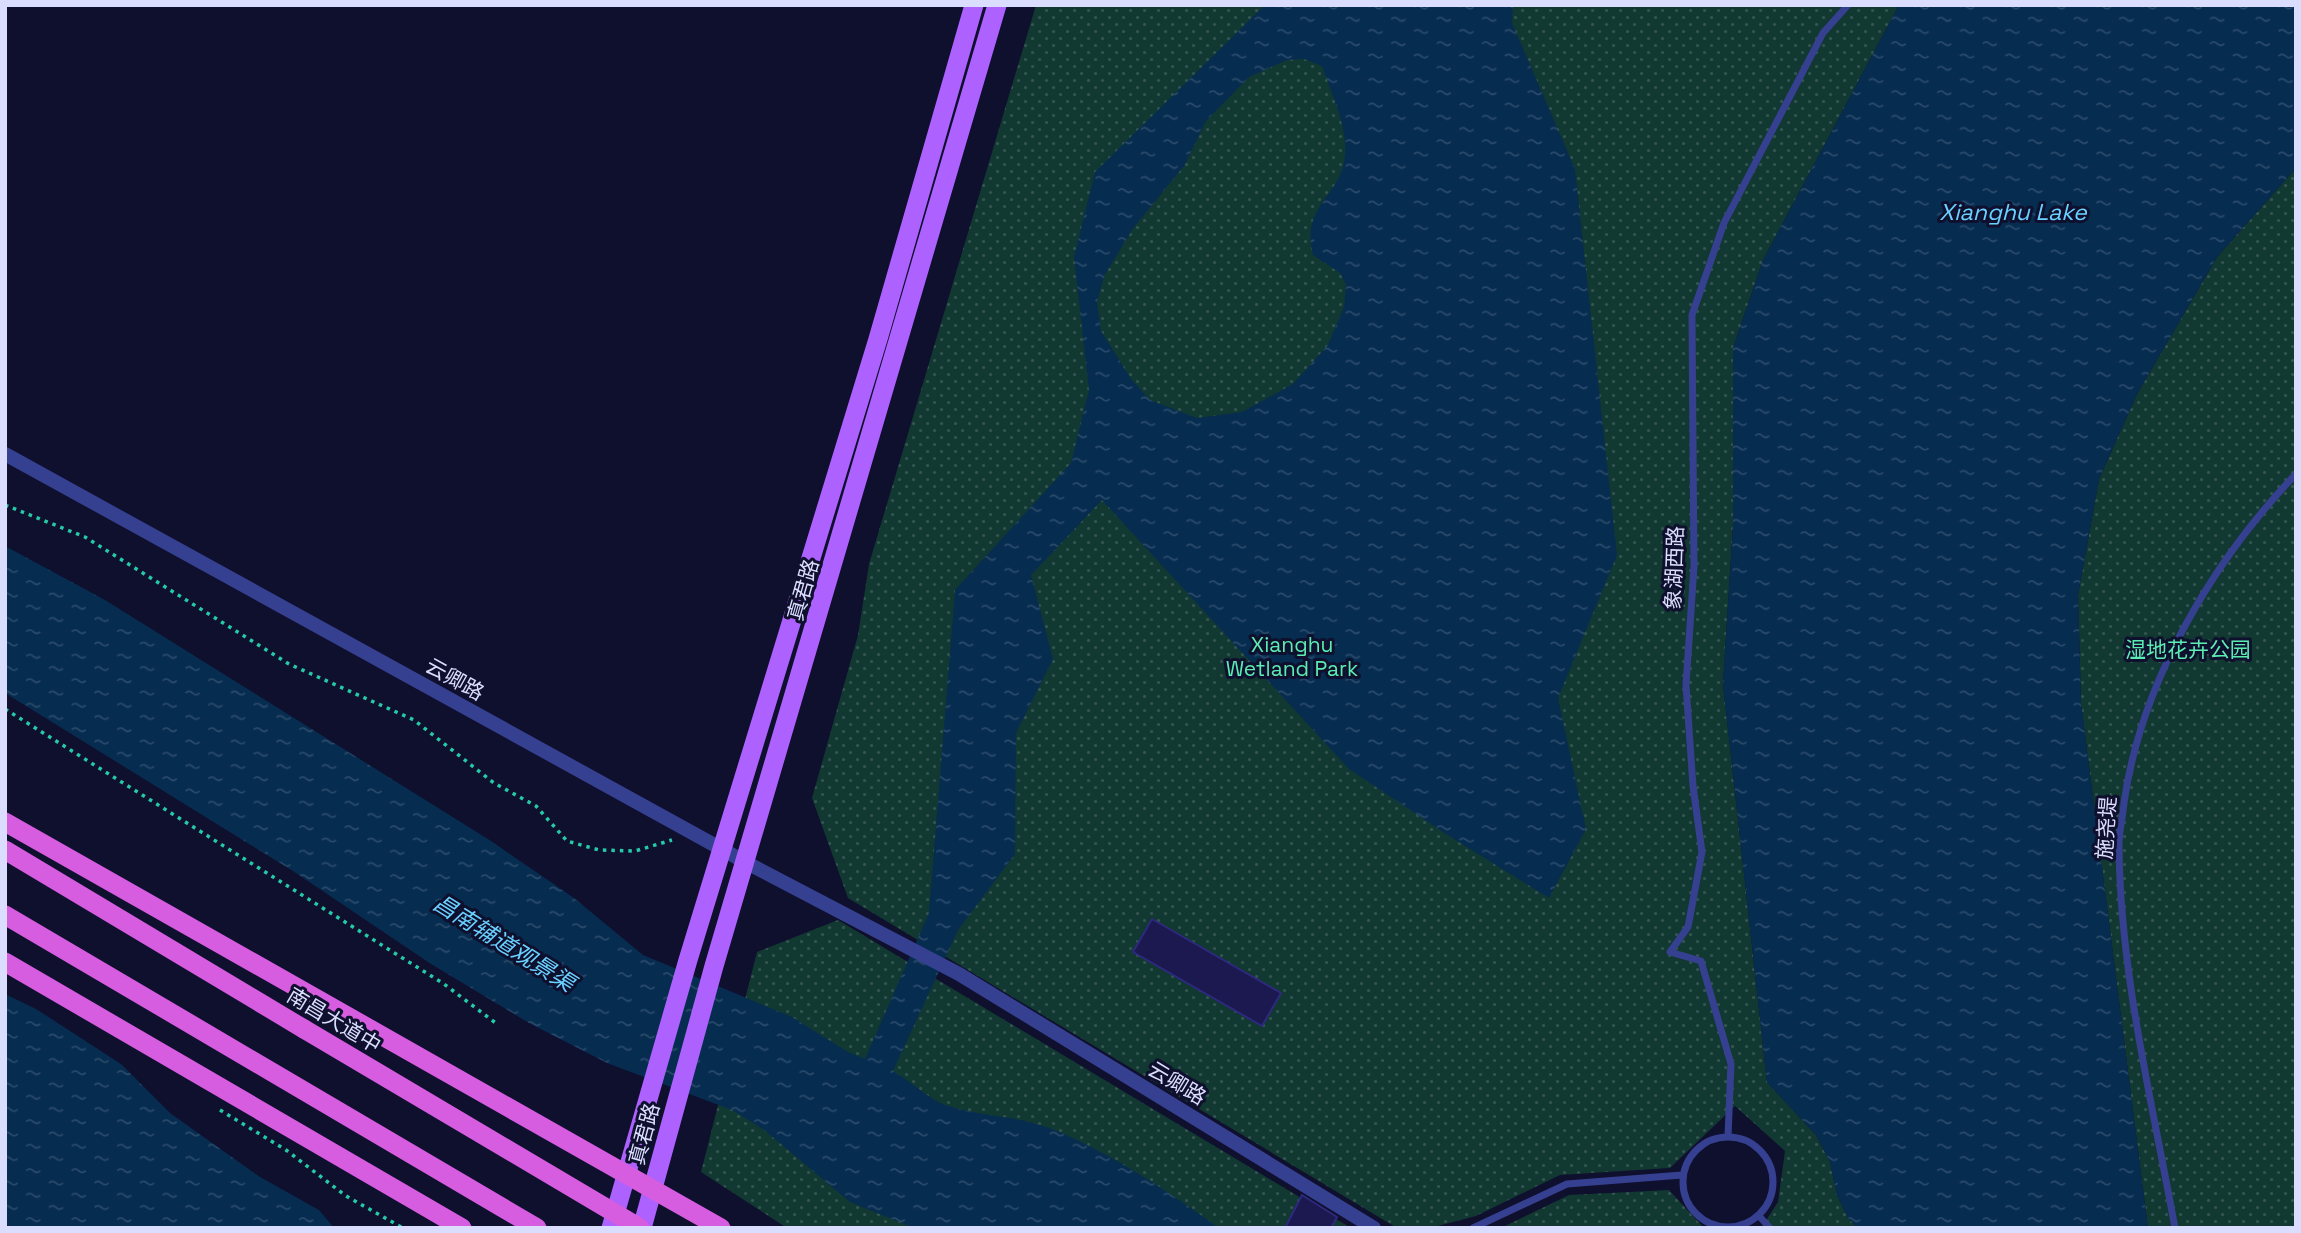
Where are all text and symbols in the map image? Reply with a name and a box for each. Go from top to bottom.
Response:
water label: Xianghu Lake [1939,197,2088,227]
street label: 象湖西路 [1659,526,1689,610]
street label: 真君路 [781,556,825,624]
park label: Xianghu Wetland Park [1226,631,1358,682]
park label: 湿地花卉公园 [2125,636,2251,663]
street label: 云卿路 [421,652,489,706]
street label: 施尧堤 [2090,796,2122,860]
water label: 昌南辅道观景渠 [428,888,583,1000]
street label: 南昌大道中 [282,981,386,1059]
street label: 云卿路 [1143,1055,1211,1111]
street label: 真君路 [623,1100,665,1168]

